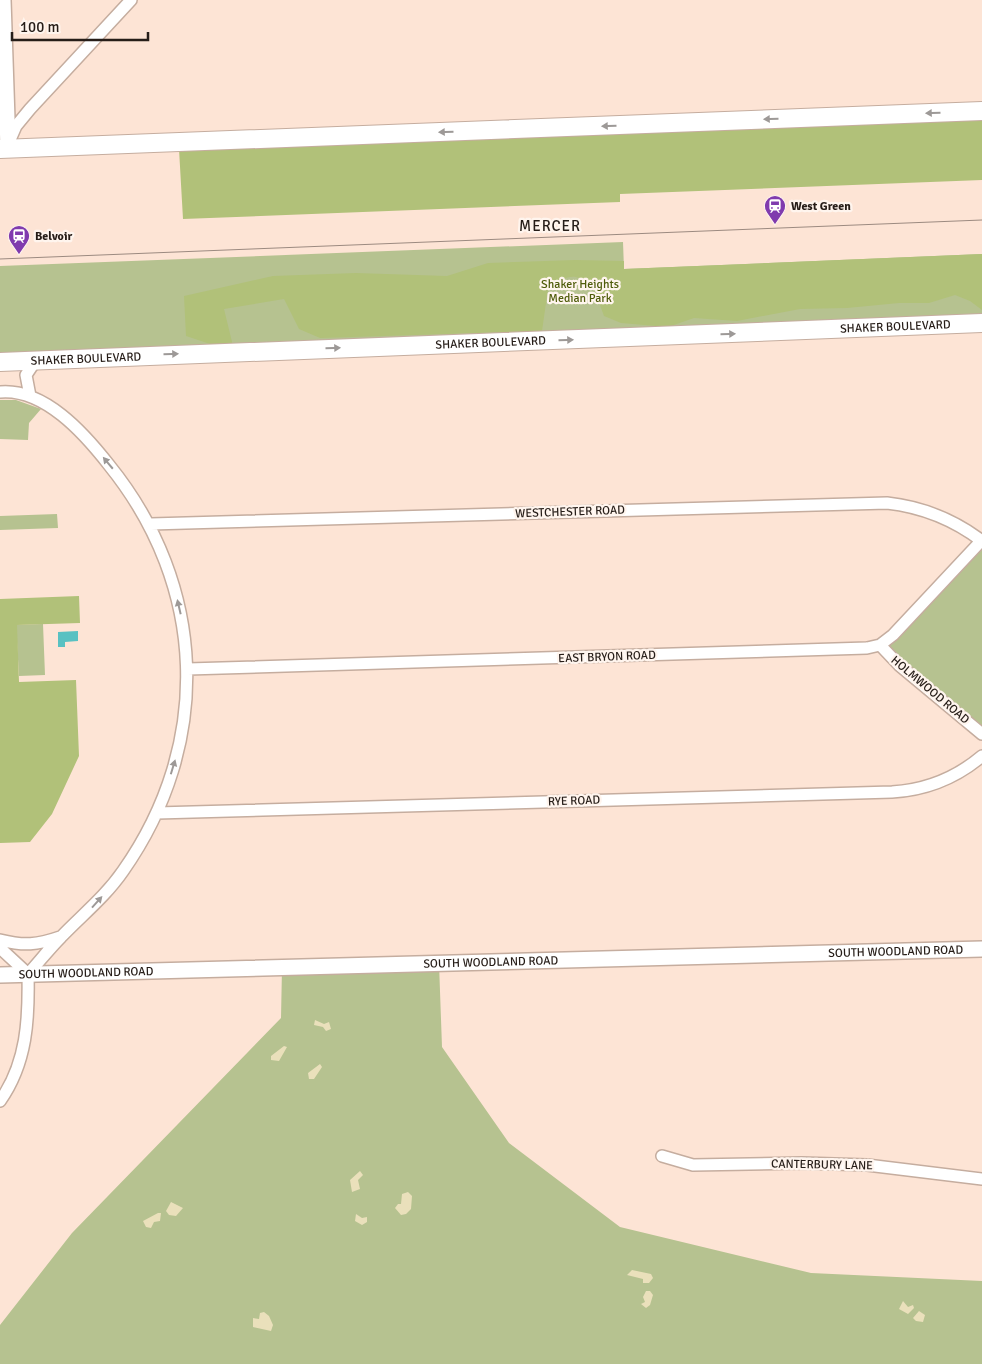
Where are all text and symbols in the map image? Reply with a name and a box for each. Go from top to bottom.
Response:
scale bar [12,10,149,42]
text: 100 m [20,18,60,36]
one-way arrow [925,109,941,117]
one-way arrow [763,116,779,124]
one-way arrow [600,122,616,130]
one-way arrow [438,128,454,136]
station icon: West Green [763,194,787,225]
place label: West Green [791,199,851,214]
district label: MERCER [519,217,581,235]
station icon: Belvoir [7,224,31,255]
place label: Belvoir [35,229,72,244]
park label: Shaker Heights Median Park [541,277,619,306]
street label: SHAKER BOULEVARD [840,317,951,336]
one-way arrow [720,329,736,337]
street label: SHAKER BOULEVARD [435,333,546,352]
one-way arrow [558,335,574,343]
one-way arrow [326,344,342,352]
street label: SHAKER BOULEVARD [30,349,142,368]
one-way arrow [163,350,179,358]
one-way arrow [102,456,113,469]
street label: WESTCHESTER ROAD [515,503,625,521]
one-way arrow [175,599,183,614]
street label: EAST BRYON ROAD [558,648,656,666]
street label: HOLMWOOD ROAD [888,653,972,727]
one-way arrow [170,759,178,774]
street label: RYE ROAD [548,793,601,809]
one-way arrow [91,897,103,909]
street label: SOUTH WOODLAND ROAD [828,942,964,961]
street label: SOUTH WOODLAND ROAD [423,953,559,971]
street label: SOUTH WOODLAND ROAD [18,963,154,982]
street label: CANTERBURY LANE [771,1157,873,1173]

